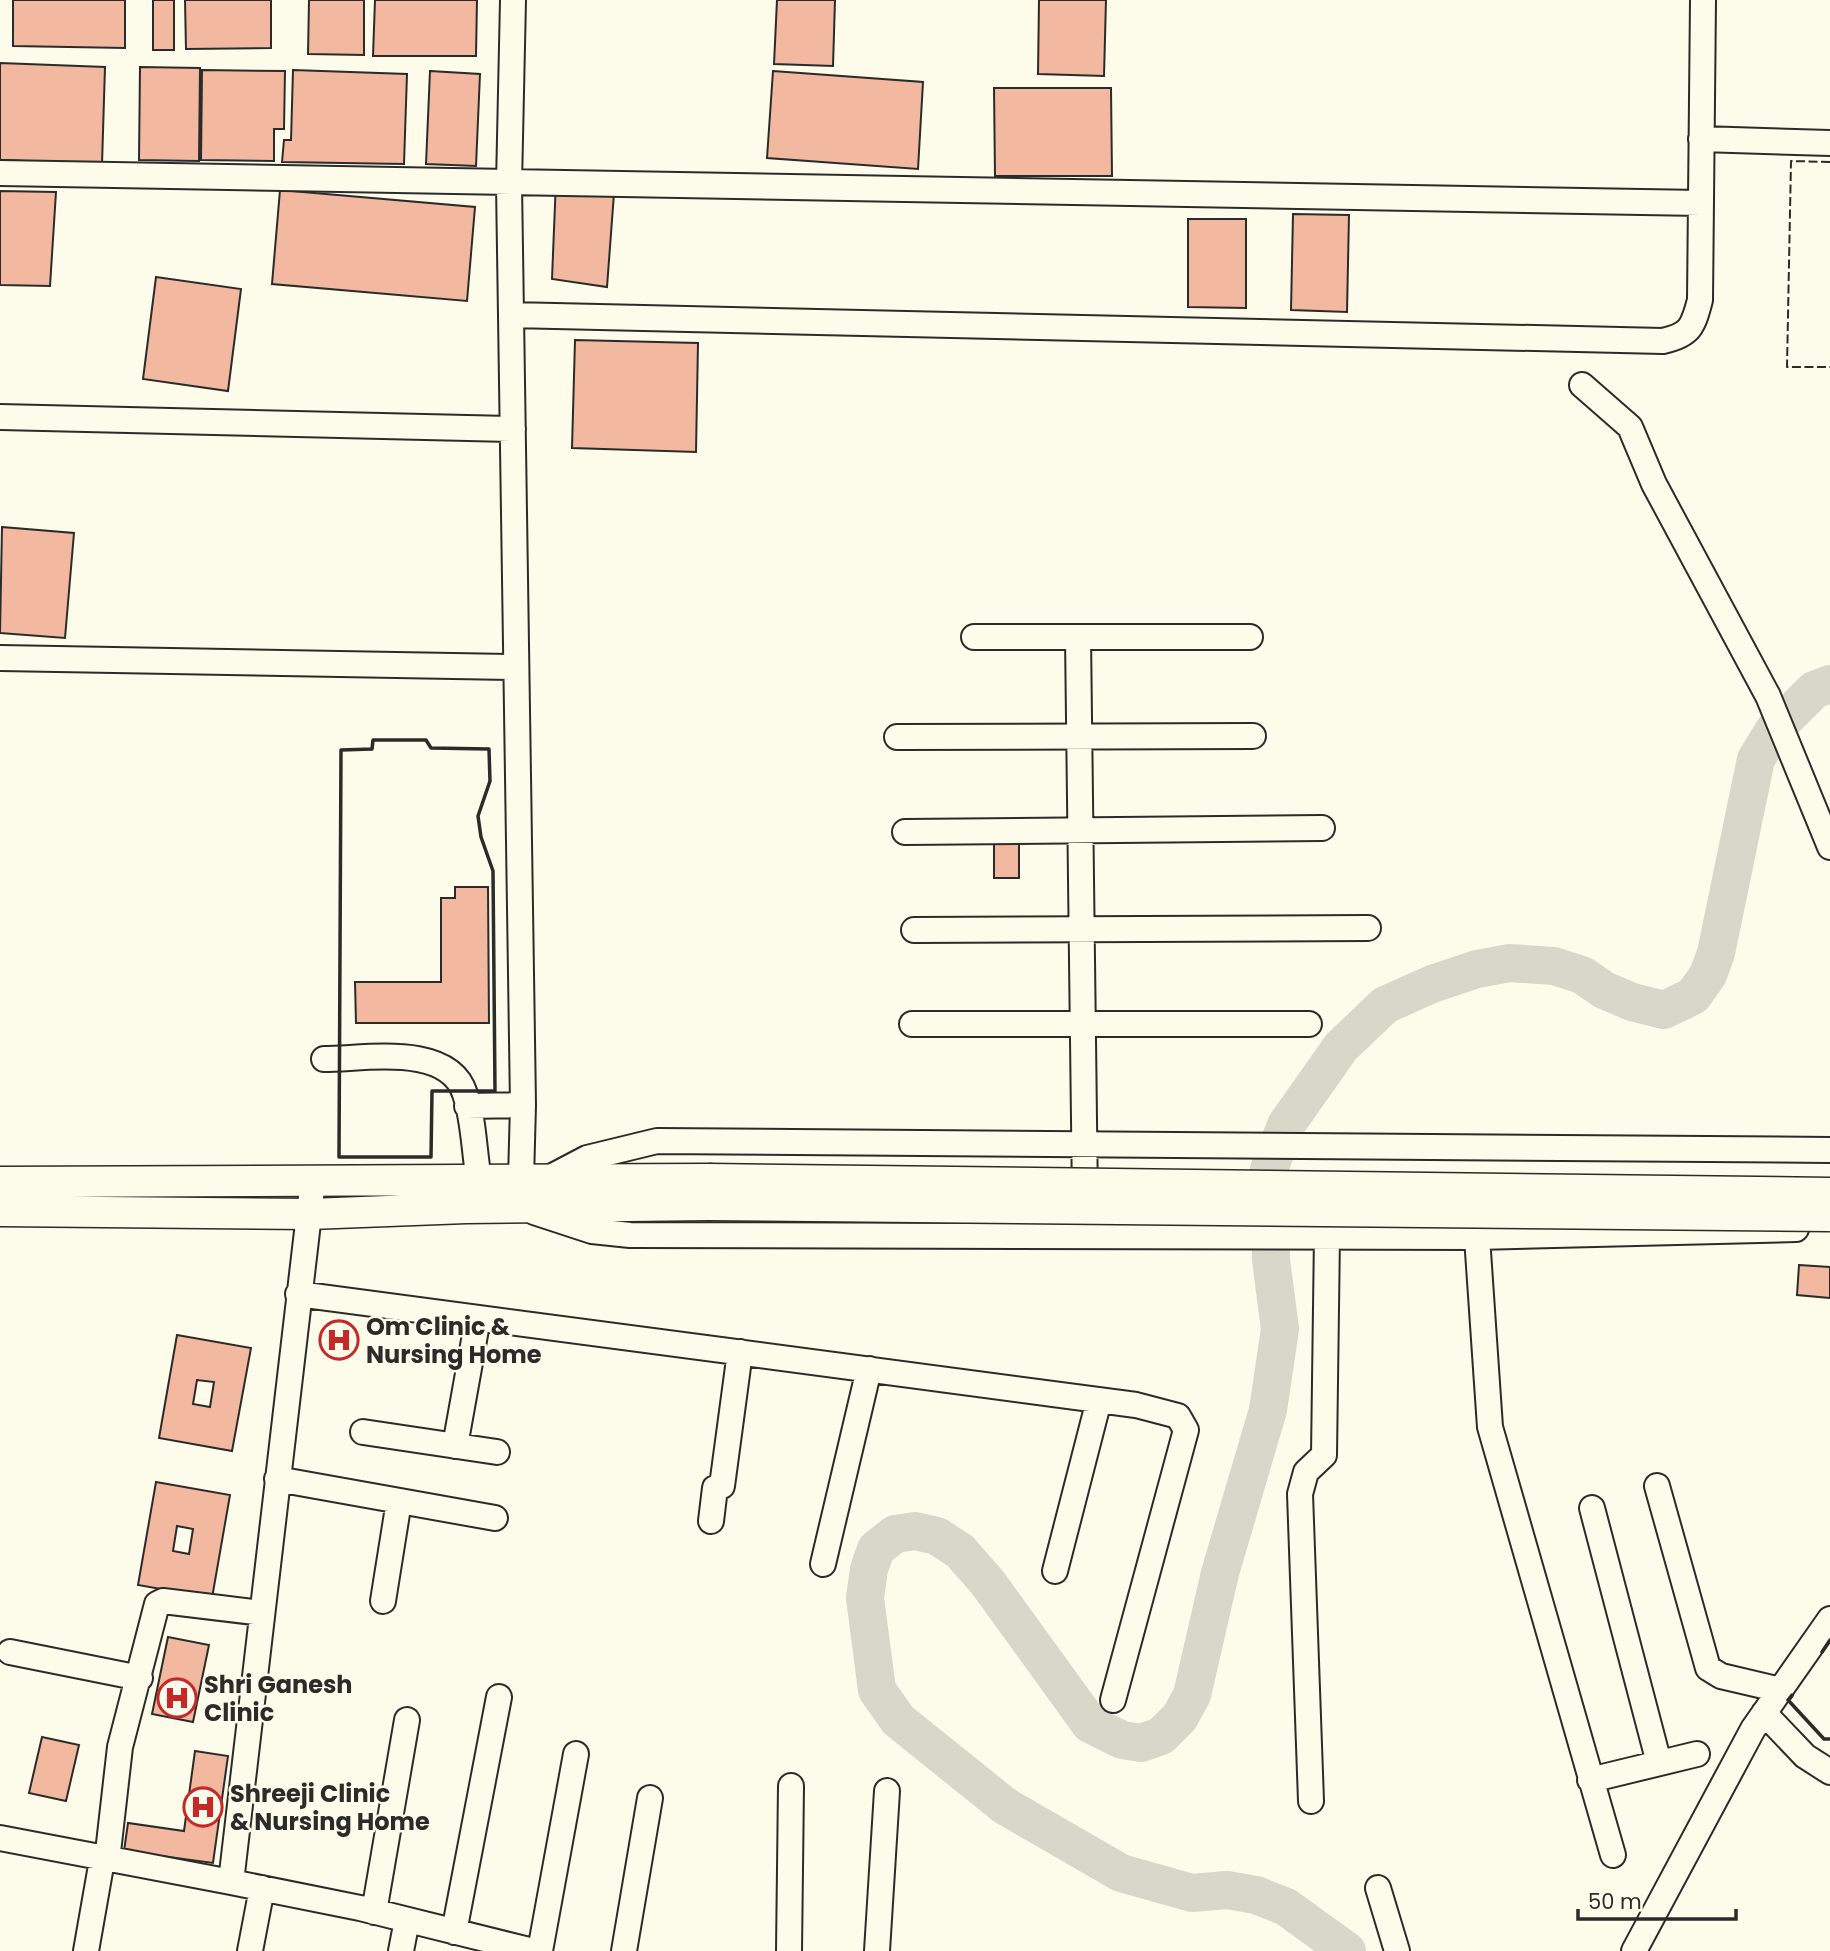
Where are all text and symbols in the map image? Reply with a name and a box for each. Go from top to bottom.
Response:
place label: Om Clinic & Nursing Home [366,1310,542,1371]
hospital icon: Om Clinic & Nursing Home [318,1319,360,1361]
place label: Shri Ganesh Clinic [204,1668,353,1729]
hospital icon: Shri Ganesh Clinic [156,1677,198,1719]
place label: Shreeji Clinic & Nursing Home [230,1777,430,1838]
hospital icon: Shreeji Clinic & Nursing Home [182,1786,224,1828]
scale bar [1578,1878,1736,1922]
text: 50 m [1588,1887,1642,1916]

